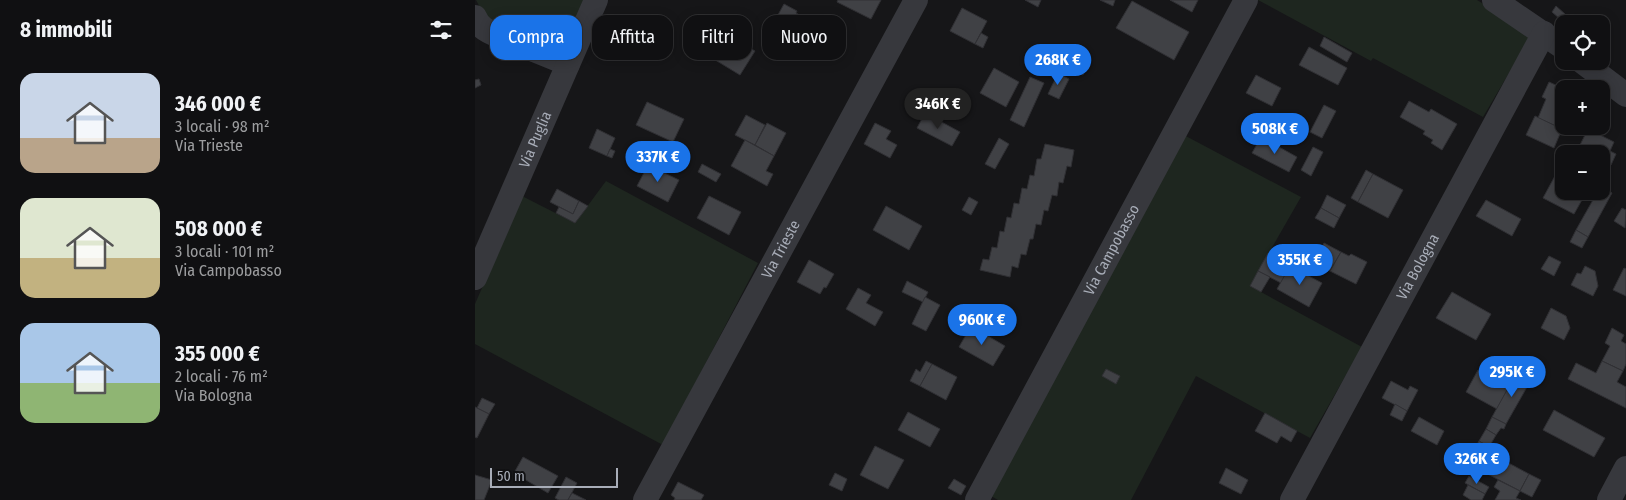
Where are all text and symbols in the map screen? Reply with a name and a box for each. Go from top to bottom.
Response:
chip: Compra [490,15,582,60]
chip: Affitta [592,15,673,60]
chip: Filtri [683,15,752,60]
chip: Nuovo [762,15,846,60]
map controls [1555,15,1610,200]
button: locate [1555,15,1610,70]
icon: filters [427,16,455,44]
text: 8 immobili [20,17,112,43]
pin: 268K € [1017,44,1099,86]
text: 268K € [1035,50,1081,69]
button: + [1555,80,1610,135]
pin: 346K € [897,88,979,130]
text: 346 000 € [175,91,261,117]
icon: home [60,93,120,153]
text: 346K € [915,94,961,113]
street label: Via Puglia [515,109,555,171]
pin: 508K € [1234,112,1316,155]
text: 3 locali · 98 m² [175,117,270,136]
text: 508K € [1252,119,1298,138]
text: Via Trieste [175,136,243,155]
pin: 337K € [617,140,699,183]
button: − [1555,145,1610,200]
text: 337K € [636,147,680,166]
street label: Via Campobasso [1080,201,1143,298]
text: 508 000 € [175,216,262,242]
street label: Via Trieste [758,217,804,282]
icon: home [60,218,120,278]
street label: Via Bologna [1393,231,1443,303]
text: 3 locali · 101 m² [175,242,274,261]
pin: 355K € [1259,244,1341,286]
text: 355K € [1278,250,1322,269]
text: Via Campobasso [175,261,282,280]
pin: 960K € [941,304,1023,346]
text: 960K € [959,310,1005,329]
text: 355 000 € [175,341,260,367]
icon: home [60,343,120,403]
pin: 295K € [1471,356,1553,398]
text: 295K € [1490,362,1534,381]
text: 2 locali · 76 m² [175,367,268,386]
text: Via Bologna [175,386,252,405]
pin: 326K € [1436,442,1518,485]
text: 326K € [1455,449,1499,468]
scale bar [490,465,617,488]
text: 50 m [497,468,525,485]

